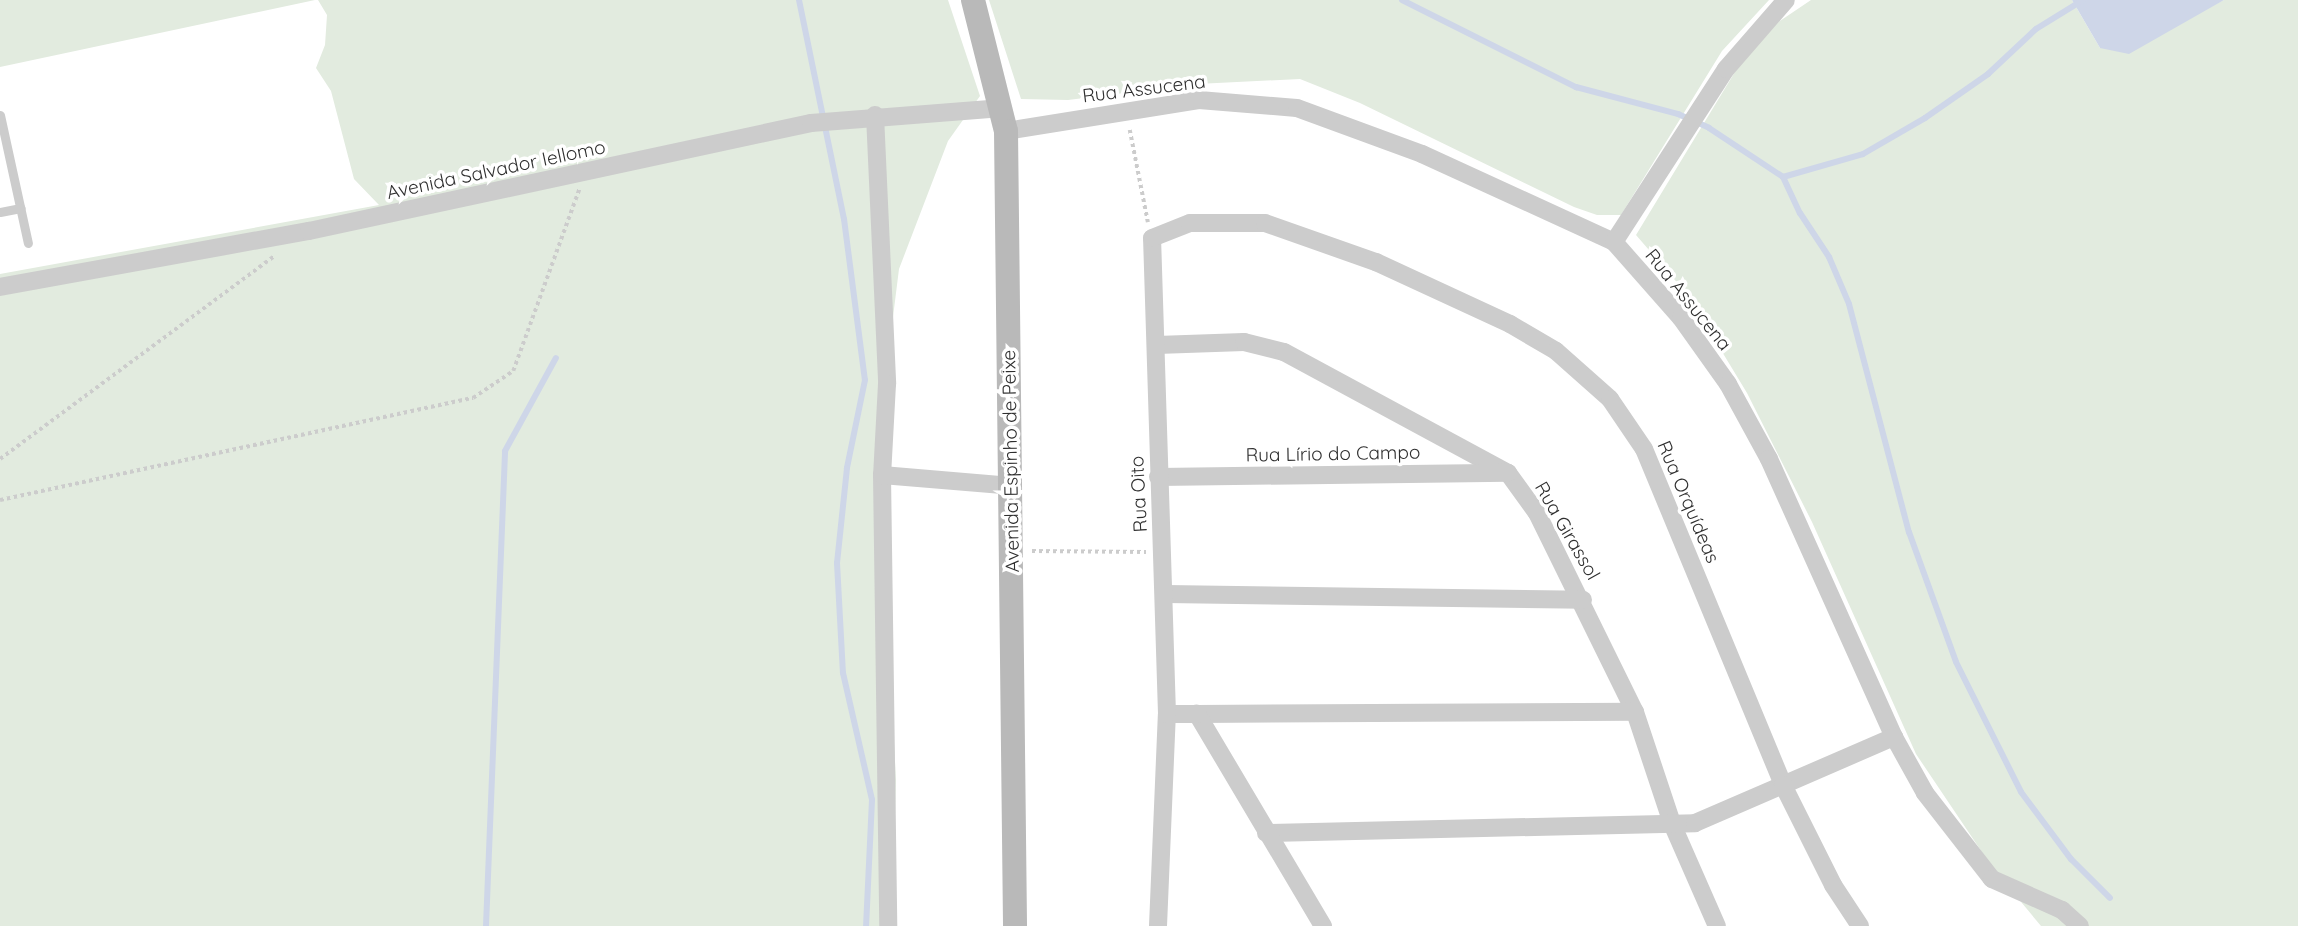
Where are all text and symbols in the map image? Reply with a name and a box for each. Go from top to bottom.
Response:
street label: Rua Assucena [1081,70,1207,108]
street label: Avenida Salvador Iellomo [384,136,608,204]
street label: Rua Assucena [1640,245,1736,355]
street label: Avenida Espinho de Peixe [998,350,1024,572]
street label: Rua Orquídeas [1652,437,1724,567]
street label: Rua Lírio do Campo [1245,441,1421,467]
street label: Rua Oito [1126,455,1152,533]
street label: Rua Girassol [1530,478,1604,584]

